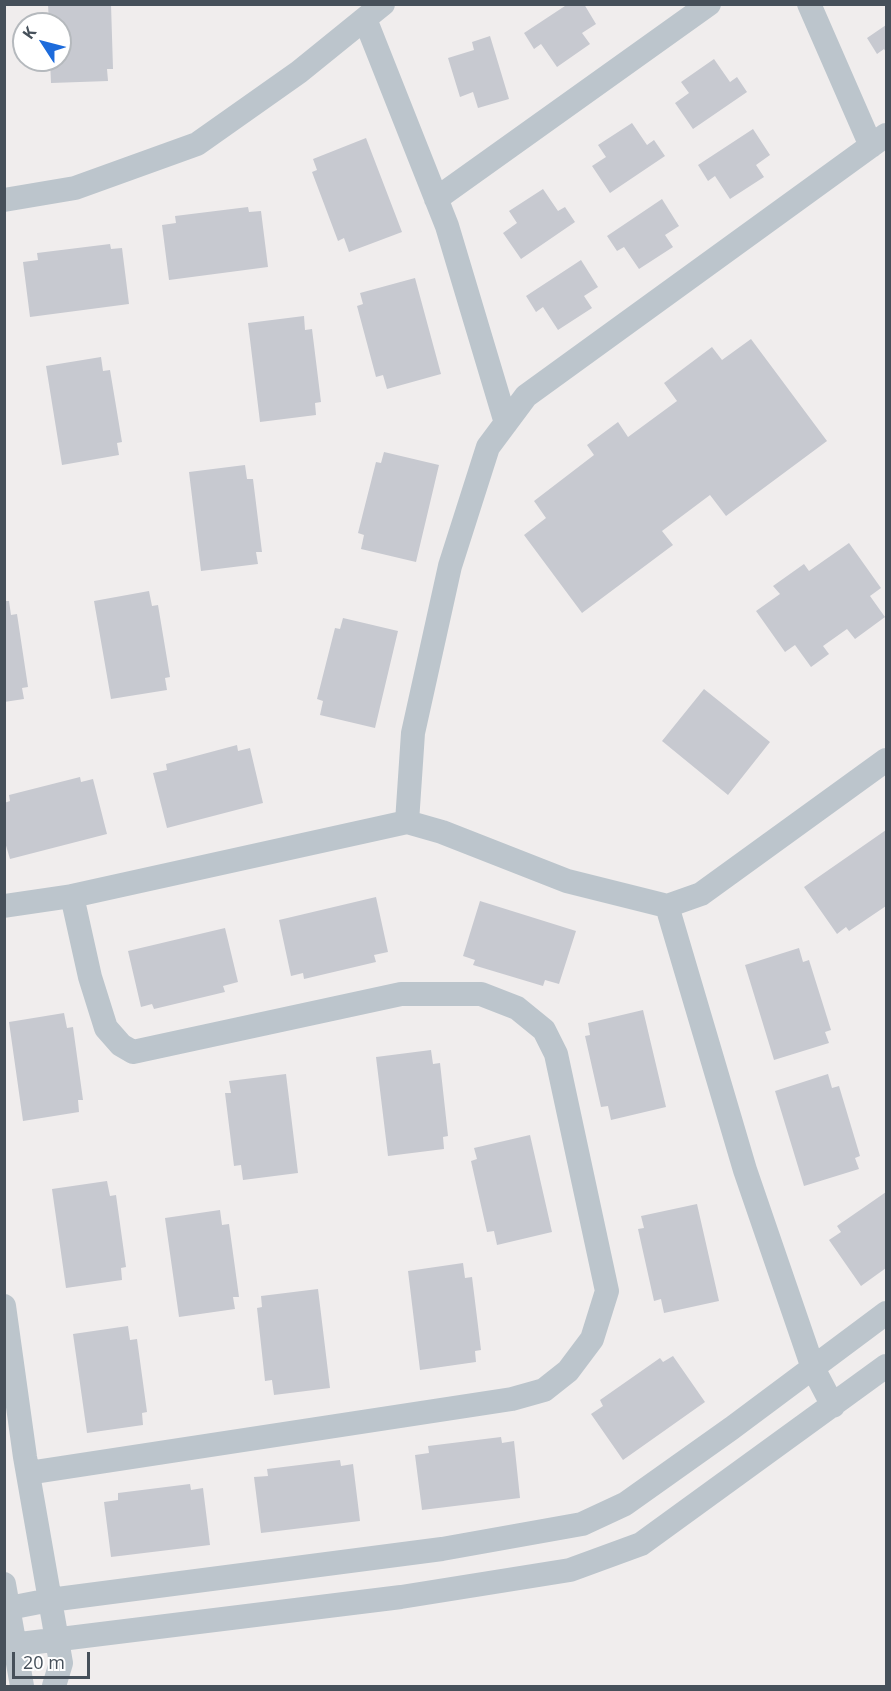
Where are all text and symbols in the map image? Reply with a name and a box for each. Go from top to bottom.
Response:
north arrow [12,12,72,72]
text: K [17,22,41,43]
scale bar [15,1640,93,1678]
text: 20 m [23,1650,65,1674]

